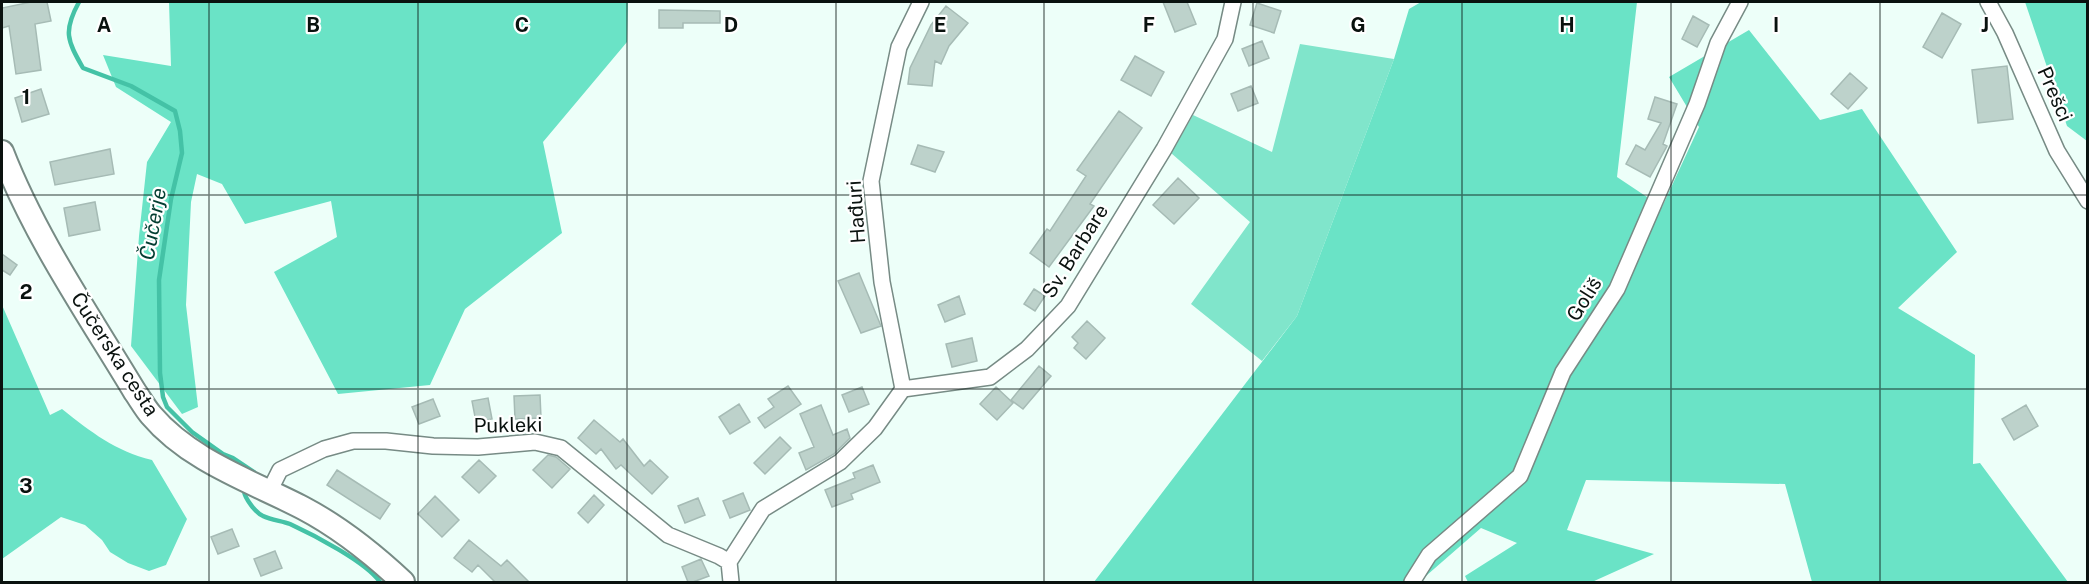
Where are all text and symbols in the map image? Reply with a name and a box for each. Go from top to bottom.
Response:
text: A [97,13,111,37]
text: B [306,13,320,37]
text: C [515,13,529,37]
text: D [724,13,738,37]
text: E [934,13,946,37]
text: F [1143,13,1155,37]
text: G [1350,13,1366,37]
text: H [1559,13,1575,37]
text: I [1773,13,1779,37]
text: J [1981,13,1989,37]
street label: Prešci [2032,63,2078,125]
text: 1 [22,85,30,109]
street label: Hađuri [842,180,870,244]
water label: Čučerje [134,186,171,262]
street label: Sv. Barbare [1037,200,1113,302]
street label: Goliš [1561,273,1607,325]
text: 2 [20,280,32,304]
street label: Čučerska cesta [66,288,164,420]
street label: Pukleki [473,412,543,438]
text: 3 [19,474,33,498]

